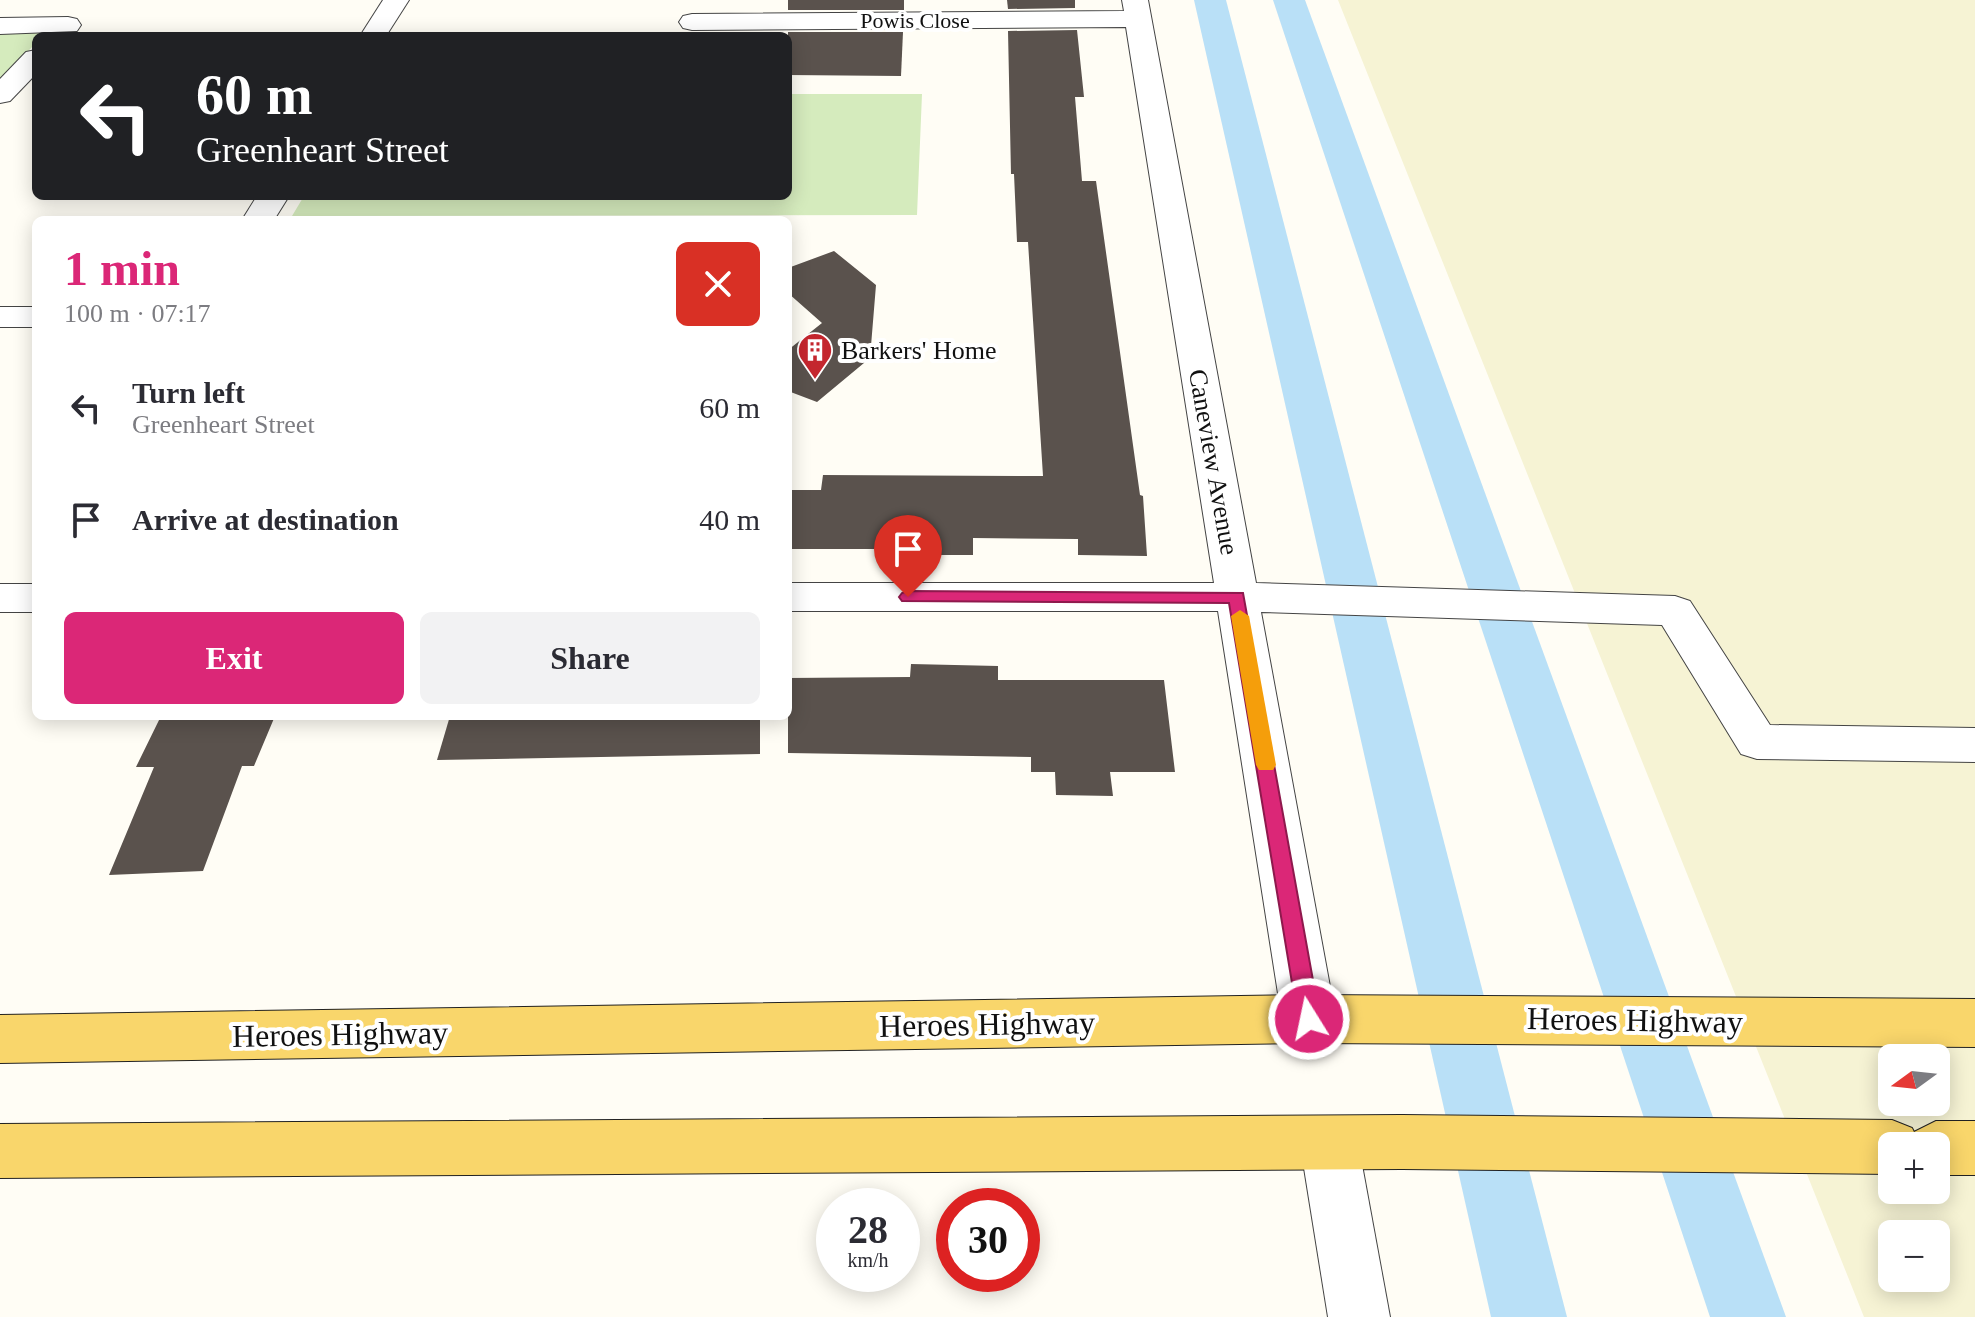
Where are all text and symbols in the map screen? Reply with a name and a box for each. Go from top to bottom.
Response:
street label: Powis Close [860,8,970,33]
icon: left [64,64,168,168]
text: 60 m [196,64,313,126]
text: Greenheart Street [196,130,449,170]
text: 1 min [64,242,180,295]
button: close [676,242,760,326]
text: 100 m · 07:17 [64,299,211,328]
building icon: Barkers' Home [796,331,834,381]
place label: Barkers' Home [841,336,997,365]
street label: Caneview Avenue [1183,367,1244,557]
text: Turn left [132,376,245,409]
icon: left [64,386,108,430]
text: 60 m [699,391,760,424]
text: Greenheart Street [132,410,315,439]
icon: arrive [64,498,108,542]
text: Arrive at destination [132,503,399,536]
text: 40 m [699,503,760,536]
pin [874,515,942,597]
icon: arrive [886,527,930,571]
button: Exit [64,612,404,704]
button: Share [420,612,760,704]
position arrow [1267,977,1351,1061]
street label: Heroes Highway [1527,1000,1743,1040]
street label: Heroes Highway [879,1004,1095,1044]
street label: Heroes Highway [232,1014,448,1054]
north arrow [1878,1044,1950,1116]
map controls [1878,1044,1950,1292]
button: + [1878,1132,1950,1204]
speed limit sign: 30 [936,1188,1040,1292]
text: 28 [848,1207,888,1252]
button: − [1878,1220,1950,1292]
text: km/h [847,1249,889,1271]

